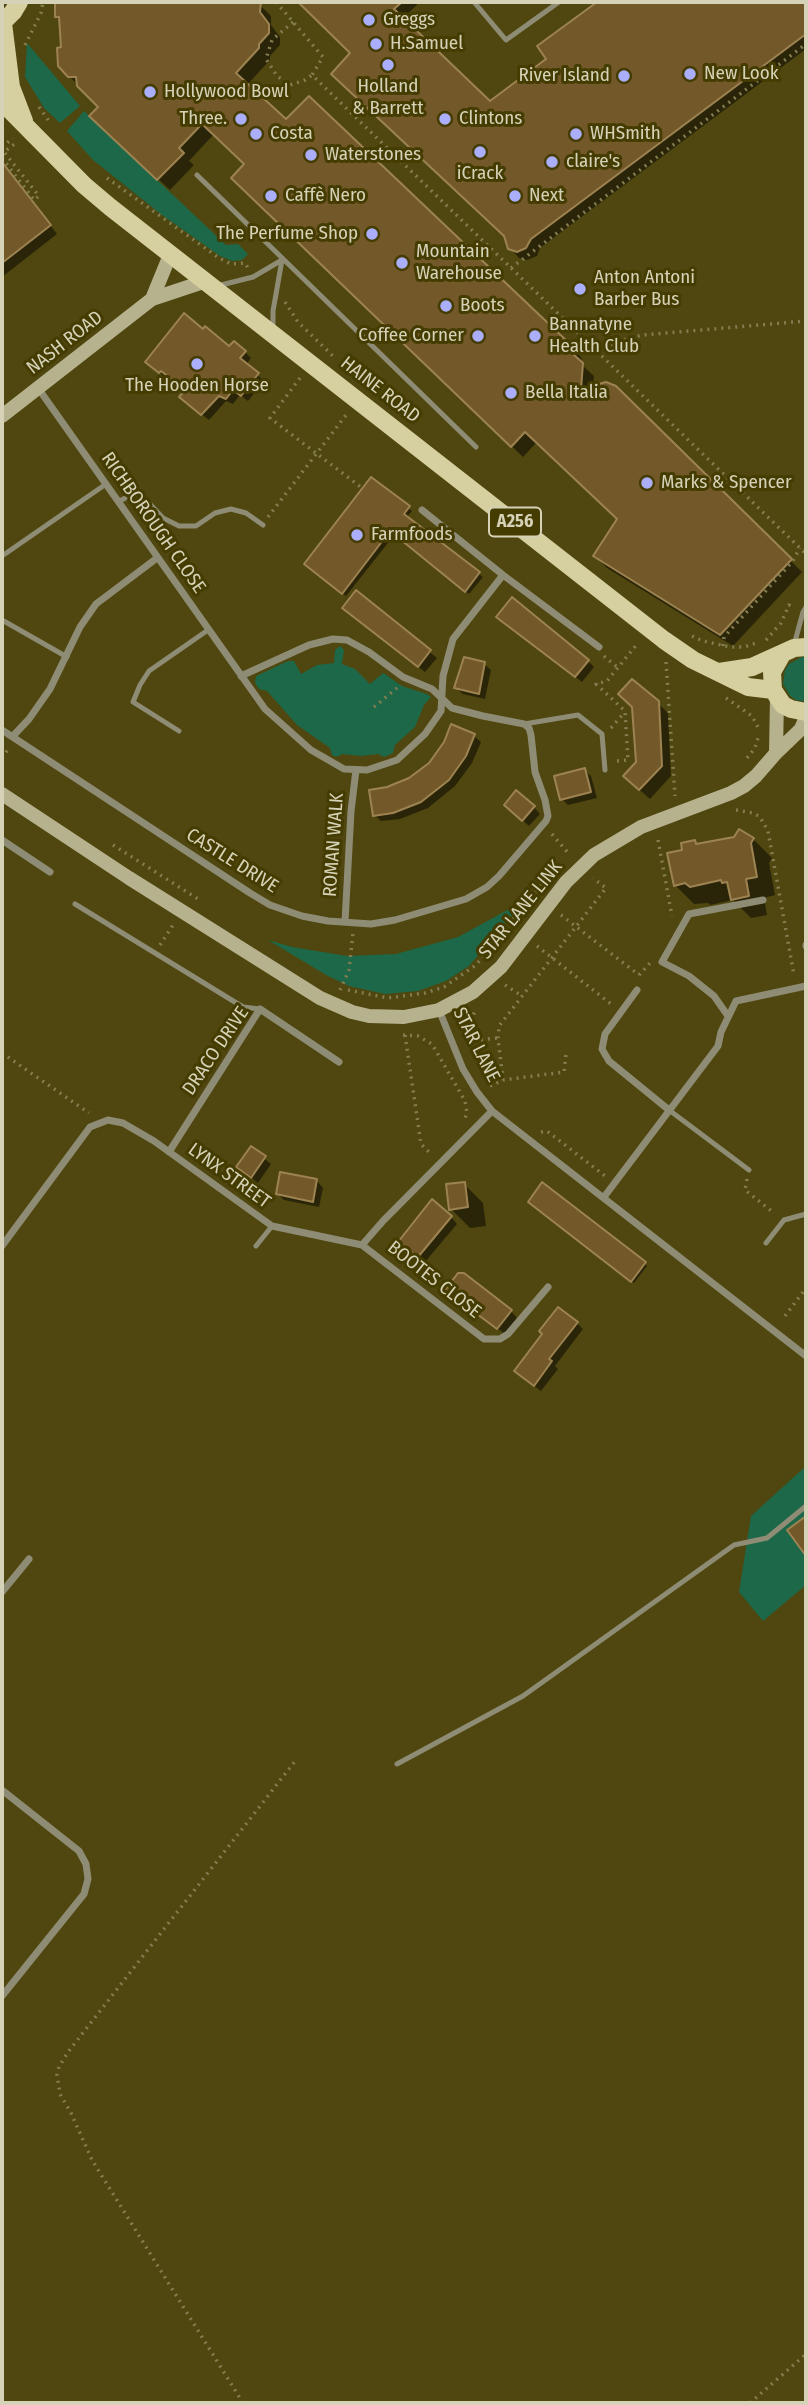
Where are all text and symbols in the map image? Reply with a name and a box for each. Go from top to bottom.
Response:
place label: Greggs [383,9,435,31]
marker: Greggs [361,12,377,28]
place label: H.Samuel [390,33,463,55]
marker: H.Samuel [368,36,384,52]
marker: Holland & Barrett [380,57,396,73]
place label: New Look [704,63,779,85]
place label: River Island [518,65,610,87]
marker: New Look [682,66,698,82]
marker: River Island [616,68,632,84]
place label: Holland & Barrett [352,76,424,120]
place label: Hollywood Bowl [164,81,289,103]
marker: Hollywood Bowl [142,84,158,100]
place label: Three. [179,108,227,130]
place label: Clintons [459,108,522,130]
marker: Three. [233,111,249,127]
marker: Clintons [437,111,453,127]
place label: Costa [270,123,313,145]
place label: WHSmith [590,123,661,145]
marker: Costa [248,126,264,142]
marker: WHSmith [568,126,584,142]
place label: Waterstones [325,144,421,166]
marker: iCrack [472,144,488,160]
marker: Waterstones [303,147,319,163]
place label: claire's [566,151,620,173]
marker: claire's [544,154,560,170]
place label: iCrack [457,163,503,185]
place label: Caffè Nero [285,185,366,207]
place label: Next [529,185,564,207]
marker: Caffè Nero [263,188,279,204]
marker: Next [507,188,523,204]
place label: The Perfume Shop [216,223,358,245]
marker: The Perfume Shop [364,226,380,242]
place label: Mountain Warehouse [416,241,502,285]
marker: Mountain Warehouse [394,255,410,271]
place label: Anton Antoni Barber Bus [594,267,695,311]
marker: Anton Antoni Barber Bus [572,281,588,297]
place label: Boots [460,295,505,317]
marker: Boots [438,298,454,314]
street label: NASH ROAD [23,306,107,380]
place label: Bannatyne Health Club [549,314,639,358]
place label: Coffee Corner [358,325,464,347]
marker: Coffee Corner [470,328,486,344]
marker: Bannatyne Health Club [527,328,543,344]
street label: HAINE ROAD [336,352,424,428]
marker: The Hooden Horse [189,356,205,372]
place label: The Hooden Horse [125,375,269,397]
place label: Bella Italia [525,382,608,404]
marker: Bella Italia [503,385,519,401]
street label: RICHBOROUGH CLOSE [96,448,210,598]
place label: Marks & Spencer [661,472,792,494]
marker: Marks & Spencer [639,475,655,491]
road number: A256 [489,508,541,536]
place label: Farmfoods [371,524,453,546]
marker: Farmfoods [349,527,365,543]
street label: ROMAN WALK [319,792,349,898]
street label: CASTLE DRIVE [182,824,282,898]
street label: STAR LANE LINK [474,856,568,964]
street label: DRACO DRIVE [178,1002,254,1100]
street label: STAR LANE [448,1004,504,1086]
street label: LYNX STREET [183,1139,275,1213]
street label: BOOTES CLOSE [383,1236,485,1324]

